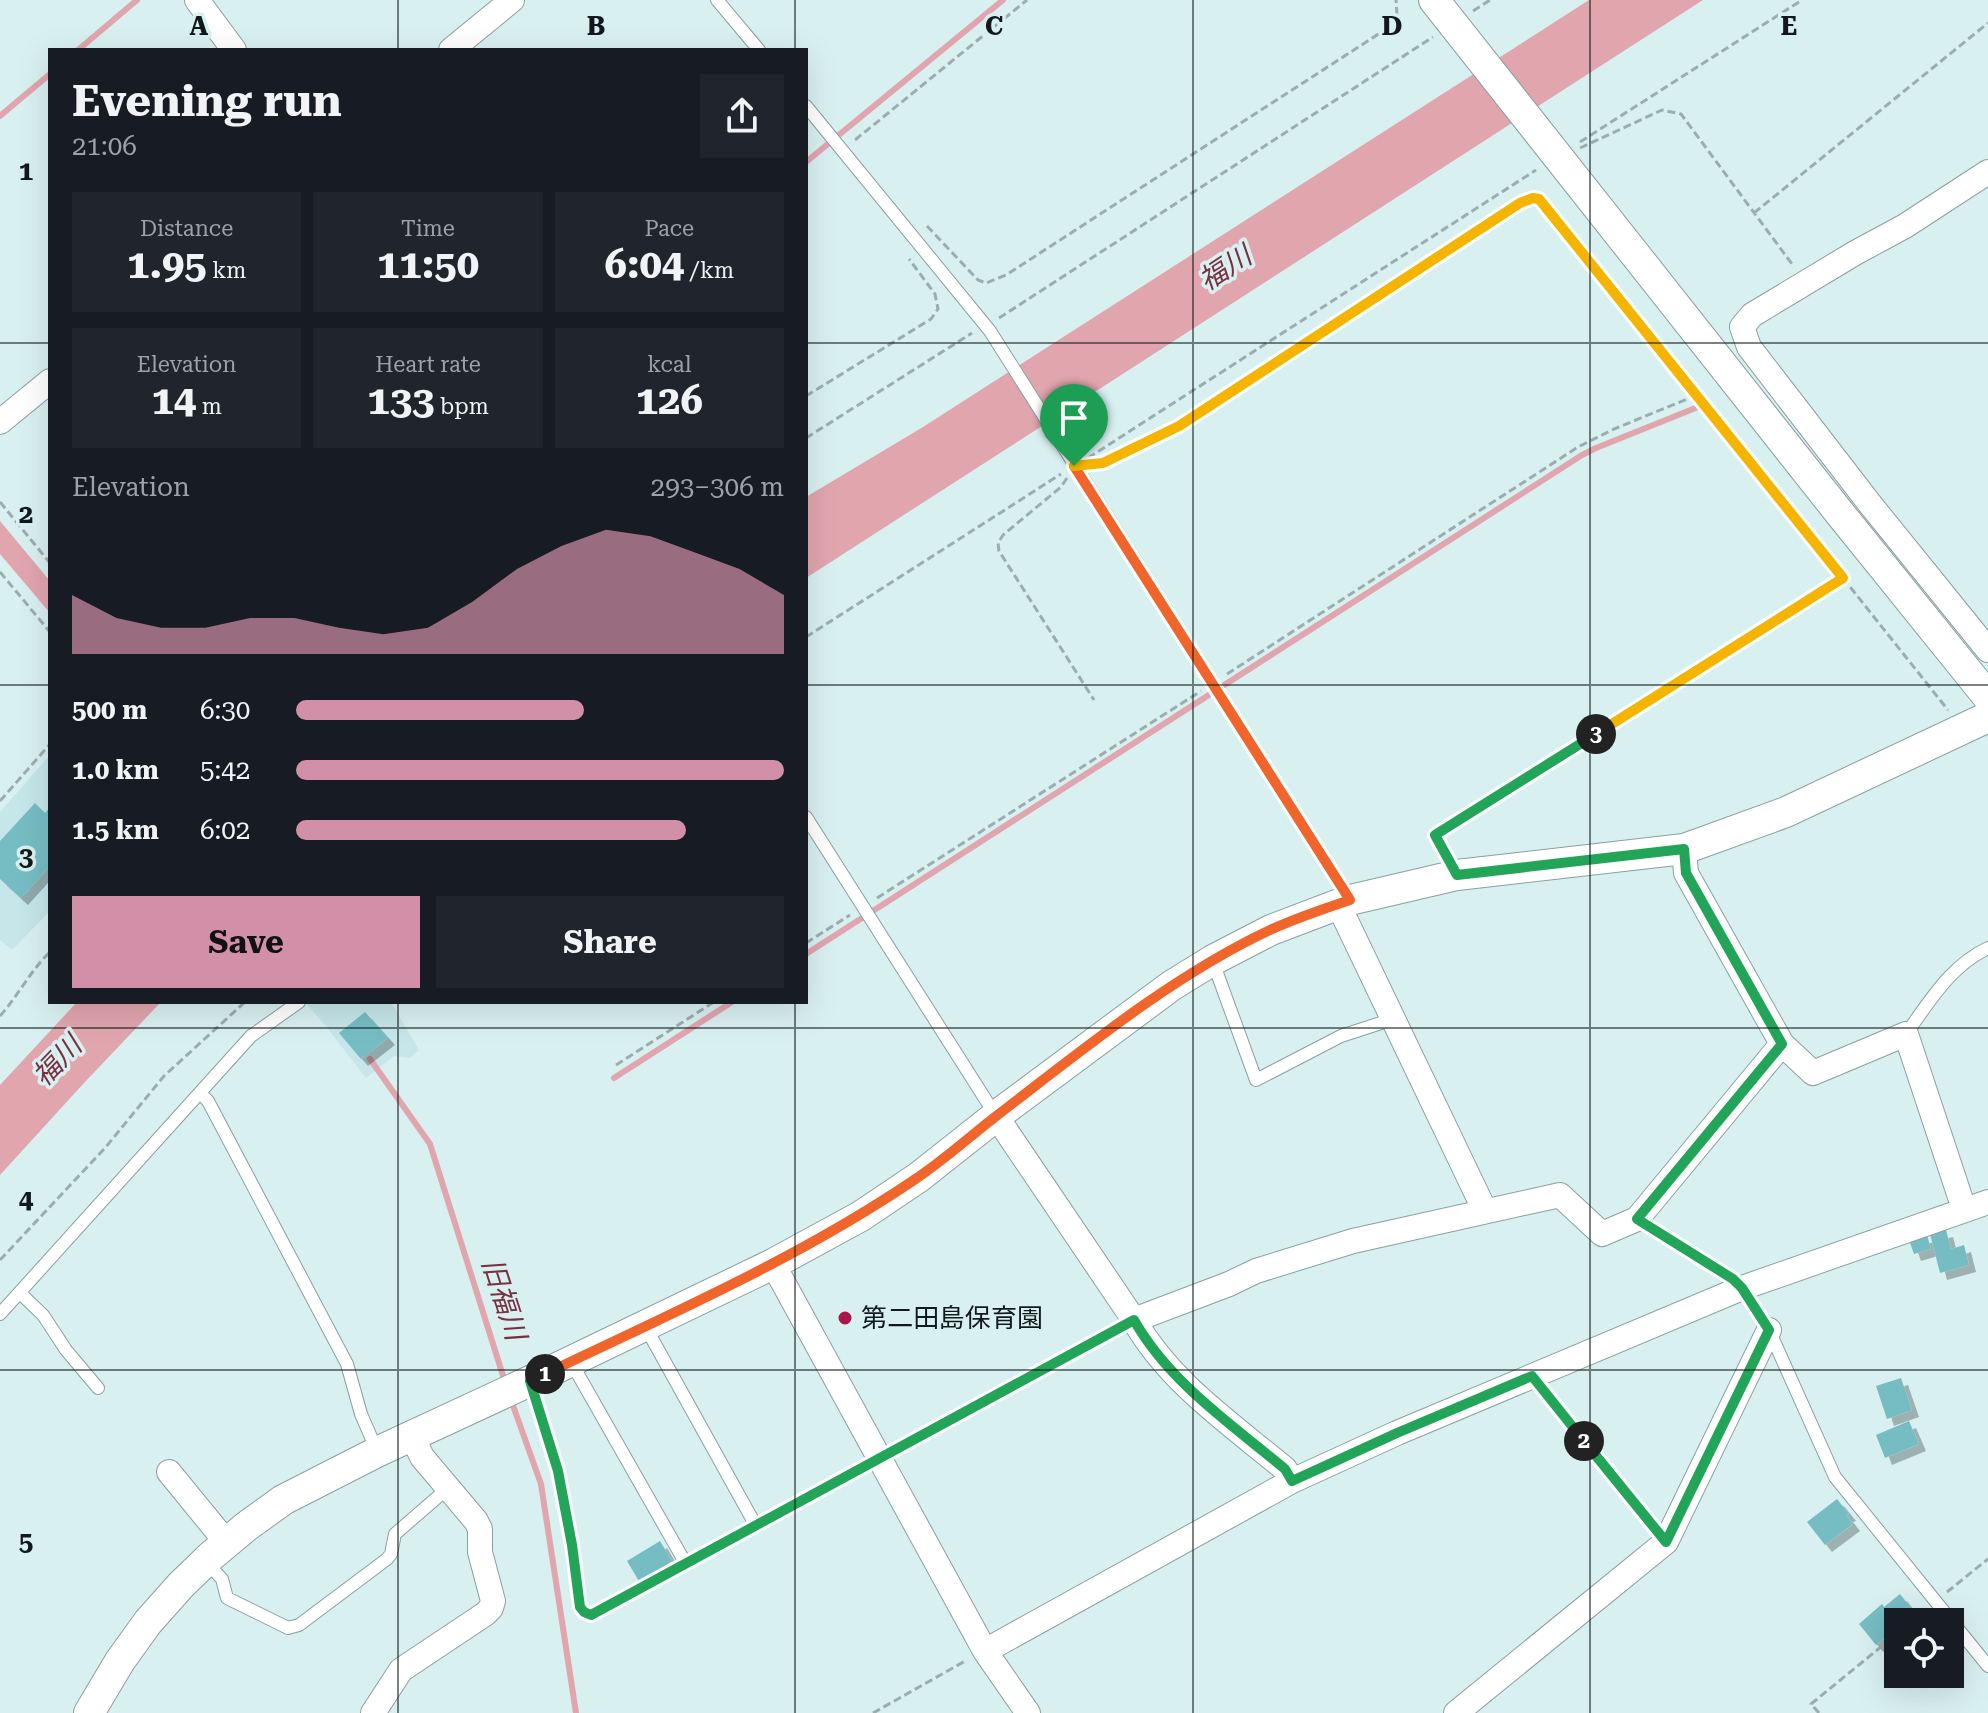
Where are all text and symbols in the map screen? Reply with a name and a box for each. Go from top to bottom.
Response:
text: A [190,11,209,41]
text: B [587,11,605,41]
text: C [985,11,1003,41]
text: D [1382,11,1402,41]
text: E [1781,11,1797,41]
button: share [700,74,784,158]
text: Evening run [72,75,342,127]
text: 21:06 [72,131,137,161]
text: 1 [19,156,33,186]
text: Distance [140,216,233,241]
text: Time [401,216,455,241]
text: Pace [645,216,694,241]
water label: 福川 [1193,237,1260,297]
text: 1.95 [127,241,207,288]
text: 11:50 [377,241,479,288]
text: 6:04 [604,241,684,288]
text: km [207,258,246,283]
text: /km [684,258,734,283]
text: Elevation [137,352,237,377]
text: Heart rate [375,352,481,377]
text: kcal [647,352,691,377]
text: 14 [151,377,196,424]
text: 133 [367,377,434,424]
text: 126 [636,377,703,424]
pin [1040,384,1108,466]
text: m [196,394,222,419]
text: bpm [434,394,489,419]
icon: arrive [1052,396,1096,440]
text: Elevation [72,472,190,502]
text: 293–306 m [651,472,784,502]
text: 2 [19,499,33,529]
text: 500 m [72,695,147,725]
text: 6:30 [200,695,250,725]
pin: 3 [1576,714,1616,754]
text: 3 [1590,721,1602,746]
text: 1.0 km [72,755,159,785]
text: 5:42 [200,755,250,785]
text: 1.5 km [72,815,159,845]
text: 6:02 [200,815,250,845]
text: 3 [19,842,33,872]
button: Save [72,896,420,988]
button: Share [436,896,784,988]
water label: 福川 [26,1027,90,1093]
text: 4 [19,1184,34,1214]
water label: 旧福川 [475,1254,534,1347]
place label: 第二田島保育園 [861,1303,1043,1333]
marker: 第二田島保育園 [836,1309,854,1327]
pin: 1 [525,1354,565,1394]
text: 1 [539,1361,551,1386]
pin: 2 [1564,1421,1604,1461]
text: 2 [1578,1428,1590,1453]
text: 5 [19,1527,33,1557]
map controls [1884,1608,1964,1688]
button: locate [1884,1608,1964,1688]

